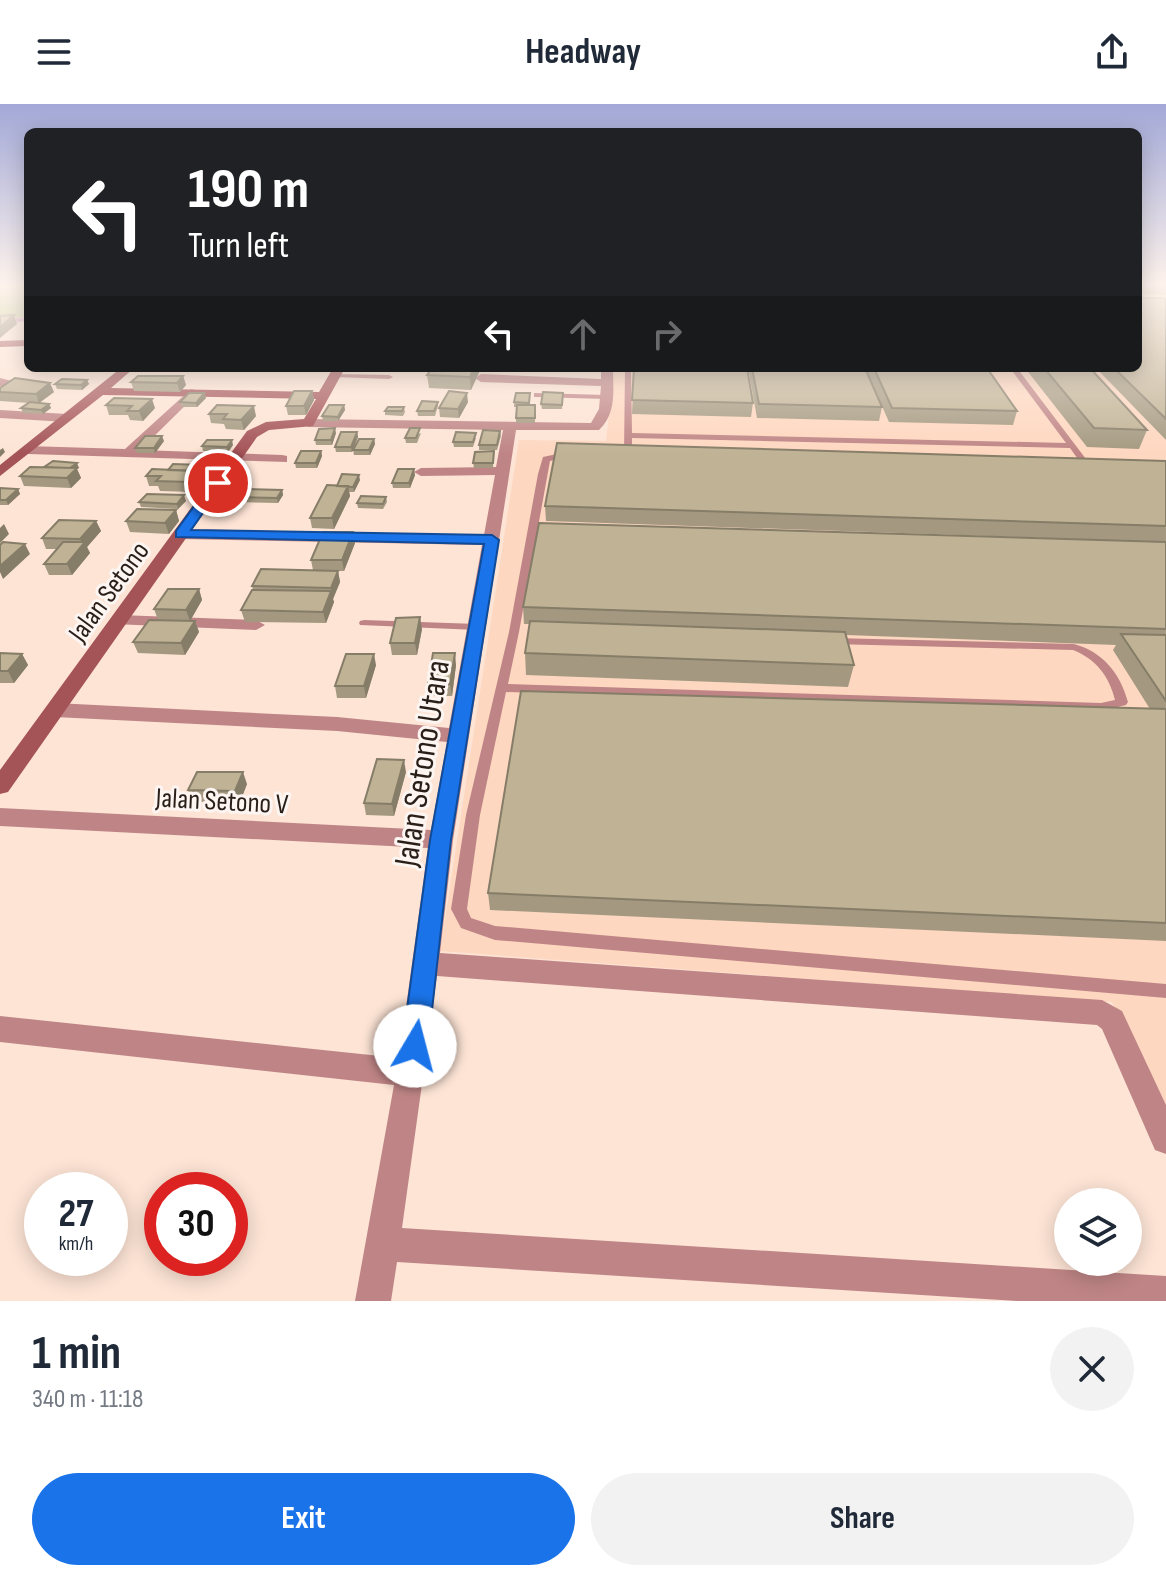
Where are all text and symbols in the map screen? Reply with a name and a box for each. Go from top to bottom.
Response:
icon: menu [32,30,76,74]
icon: share [1090,30,1134,74]
text: Headway [525,31,641,74]
text: 190 m [188,157,309,224]
icon: left [56,160,160,264]
text: Turn left [188,225,289,268]
icon: left [477,312,521,356]
icon: ahead [561,312,605,356]
icon: right [645,312,689,356]
pin [184,449,252,517]
icon: arrive [196,461,240,505]
street label: Jalan Setono [61,535,157,649]
street label: Jalan Setono Utara [386,657,459,870]
street label: Jalan Setono V [154,781,289,821]
position arrow [373,1004,457,1088]
speed limit sign: 30 [144,1172,248,1276]
map controls [1054,1188,1142,1276]
button: layers [1054,1188,1142,1276]
text: 27 [59,1190,93,1238]
text: km/h [59,1232,93,1256]
text: 1 min [32,1325,121,1382]
button: close [1050,1327,1134,1411]
text: 340 m · 11:18 [32,1384,143,1415]
button: Exit [32,1473,575,1565]
button: Share [591,1473,1134,1565]

